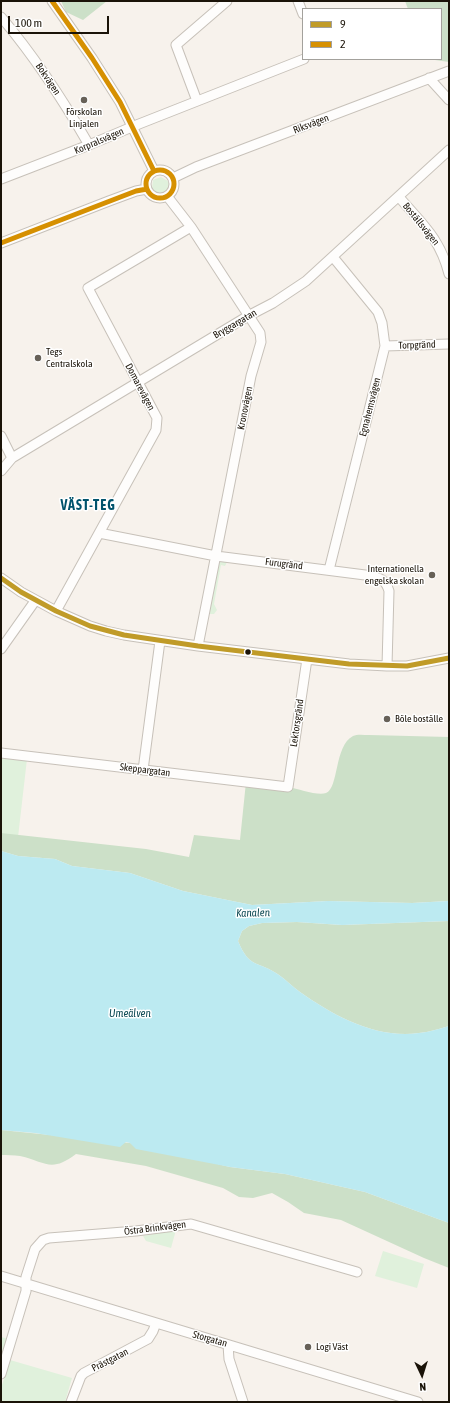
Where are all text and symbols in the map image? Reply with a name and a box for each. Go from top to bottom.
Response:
scale bar [10,8,111,34]
legend [302,8,442,60]
text: 100 m [15,16,42,30]
text: 9 [340,17,346,31]
text: 2 [340,37,346,51]
street label: Bokvägen [33,61,63,97]
marker: Förskolan Linjalen [79,95,89,105]
place label: Förskolan Linjalen [66,106,102,130]
street label: Riksvägen [291,112,331,136]
street label: Korpralsvägen [72,125,126,157]
street label: Boställsvägen [400,200,442,248]
street label: Bryggargatan [211,307,259,341]
street label: Torpgränd [398,338,436,352]
place label: Tegs Centralskola [46,346,93,370]
marker: Tegs Centralskola [33,353,43,363]
street label: Domarevägen [123,361,157,413]
street label: Egnahemsvägen [357,376,383,438]
street label: Kronovägen [235,385,255,431]
district label: VÄST-TEG [60,498,116,514]
street label: Furugränd [264,556,304,572]
place label: Internationella engelska skolan [365,563,424,586]
marker: Internationella engelska skolan [427,570,437,580]
unlabelled marker [243,647,253,657]
street label: Lektorsgränd [288,698,306,748]
place label: Böle boställe [395,713,443,725]
marker: Böle boställe [382,714,392,724]
street label: Skeppargatan [119,761,171,779]
water label: Kanalen [236,906,270,920]
water label: Umeälven [109,1007,151,1021]
street label: Östra Brinkvägen [123,1218,187,1238]
street label: Storgatan [191,1328,229,1350]
place label: Logi Väst [316,1341,348,1353]
marker: Logi Väst [303,1342,313,1352]
street label: Prästgatan [90,1346,130,1374]
north arrow [402,1355,442,1395]
text: N [419,1381,426,1393]

